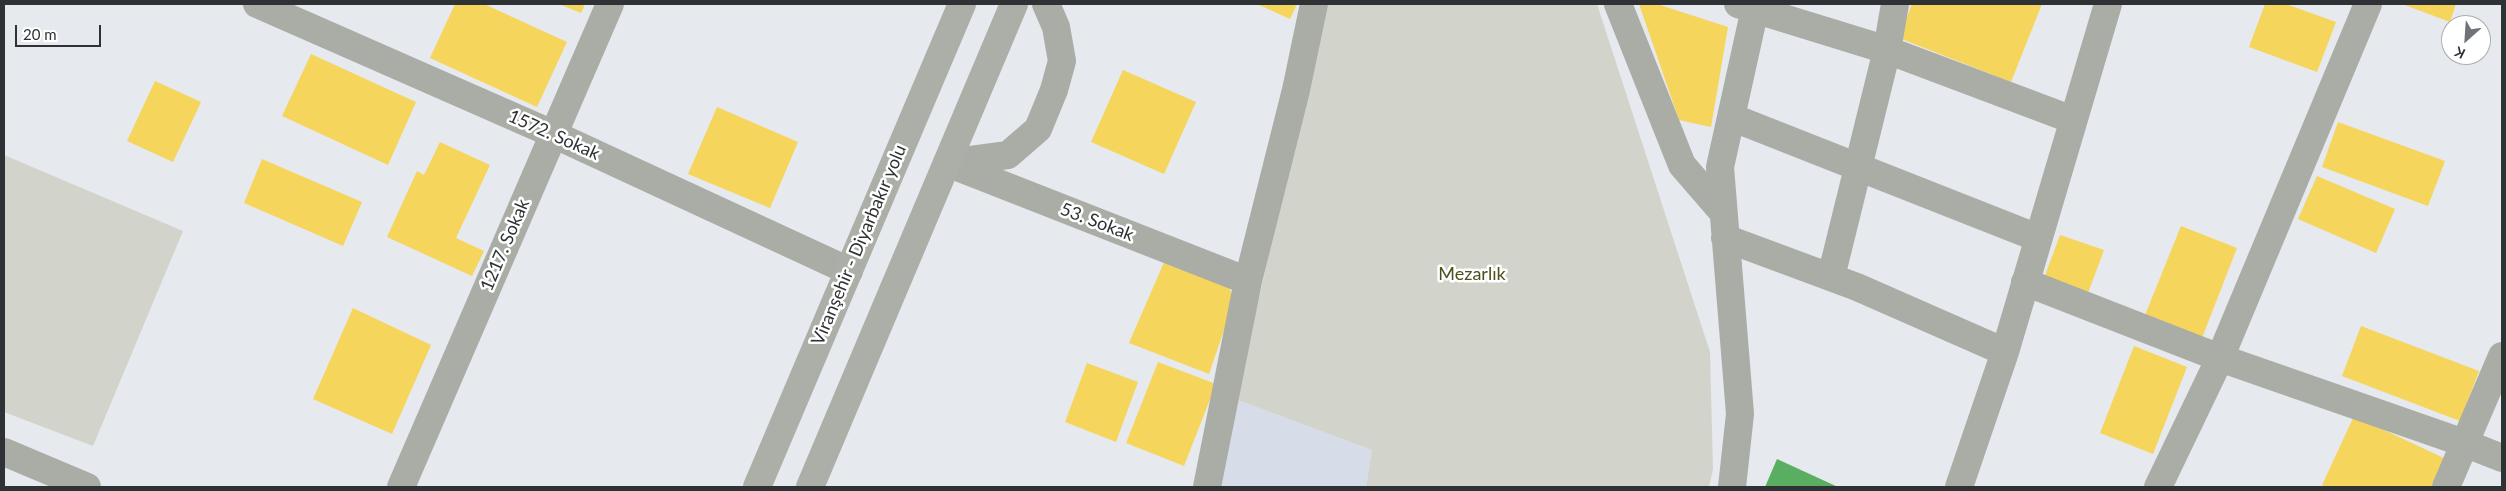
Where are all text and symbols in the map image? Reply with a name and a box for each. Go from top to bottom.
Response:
scale bar [18,15,104,47]
north arrow [2441,15,2491,65]
text: 20 m [23,25,57,43]
text: K [2452,43,2468,63]
street label: 1572. Sokak [505,105,603,165]
street label: Viranşehir - Diyarbakır yolu [807,142,911,348]
street label: 1217. Sokak [476,196,534,294]
street label: 53. Sokak [1057,198,1137,246]
park label: Mezarlık [1438,263,1506,285]

